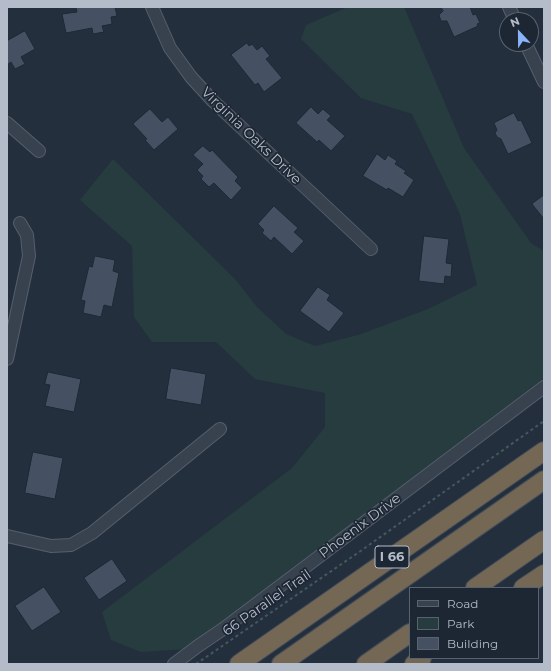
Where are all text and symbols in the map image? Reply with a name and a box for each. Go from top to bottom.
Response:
north arrow [499,12,539,52]
text: N [508,14,522,30]
street label: Virginia Oaks Drive [197,84,305,188]
street label: Phoenix Drive [316,490,404,562]
road number: I 66 [375,546,409,568]
street label: 66 Parallel Trail [219,566,315,640]
legend [409,587,539,659]
text: Road [447,596,478,611]
text: Park [447,616,474,631]
text: Building [447,636,498,651]

